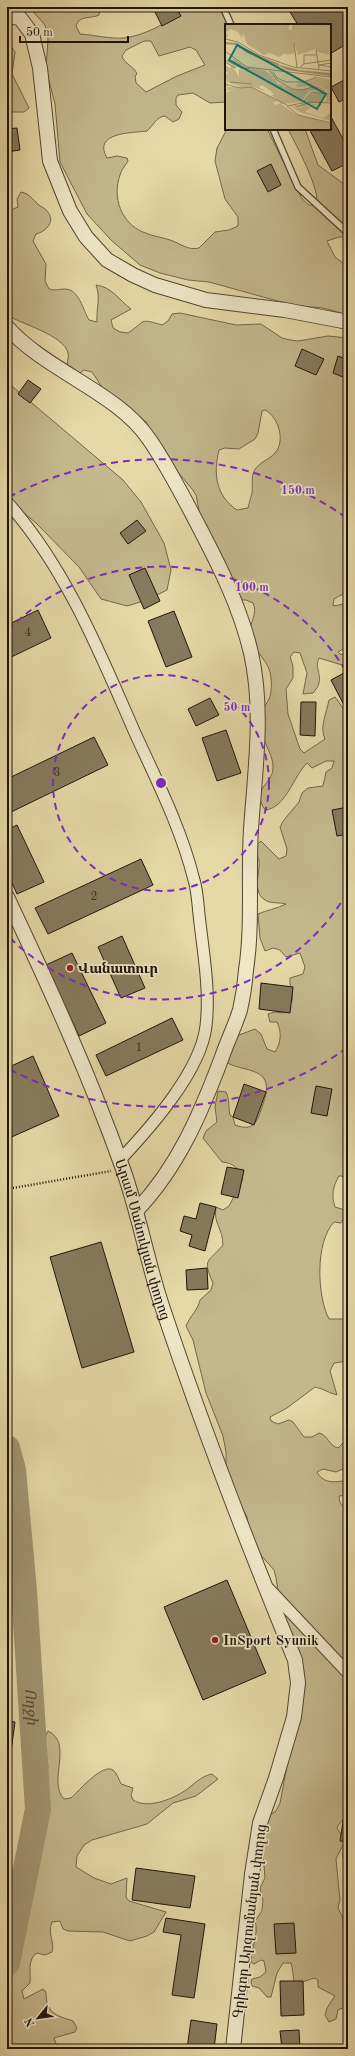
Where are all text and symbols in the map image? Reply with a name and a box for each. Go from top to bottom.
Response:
scale bar [20,18,128,44]
inset map [225,24,331,130]
text: 50 m [26,26,53,39]
text: 150 m [281,484,315,497]
text: 100 m [235,582,269,594]
house number: 4 [25,627,32,639]
text: 50 m [224,701,251,714]
house number: 3 [54,767,60,779]
centre of rings [154,776,168,790]
house number: 2 [91,891,97,903]
place label: Վանատուր [78,962,159,977]
marker: Վանատուր [65,963,75,973]
house number: 1 [136,1042,142,1054]
street label: Արամ Մանուկյան փողոց [112,1157,172,1322]
place label: InSport Syunik [223,1634,319,1648]
marker: InSport Syunik [210,1635,220,1645]
water label: Ողջի [21,1688,40,1726]
street label: Գրիգոր Արզումանյան փողոց [231,1823,270,2019]
north arrow [18,1998,58,2038]
text: N [23,2015,37,2028]

